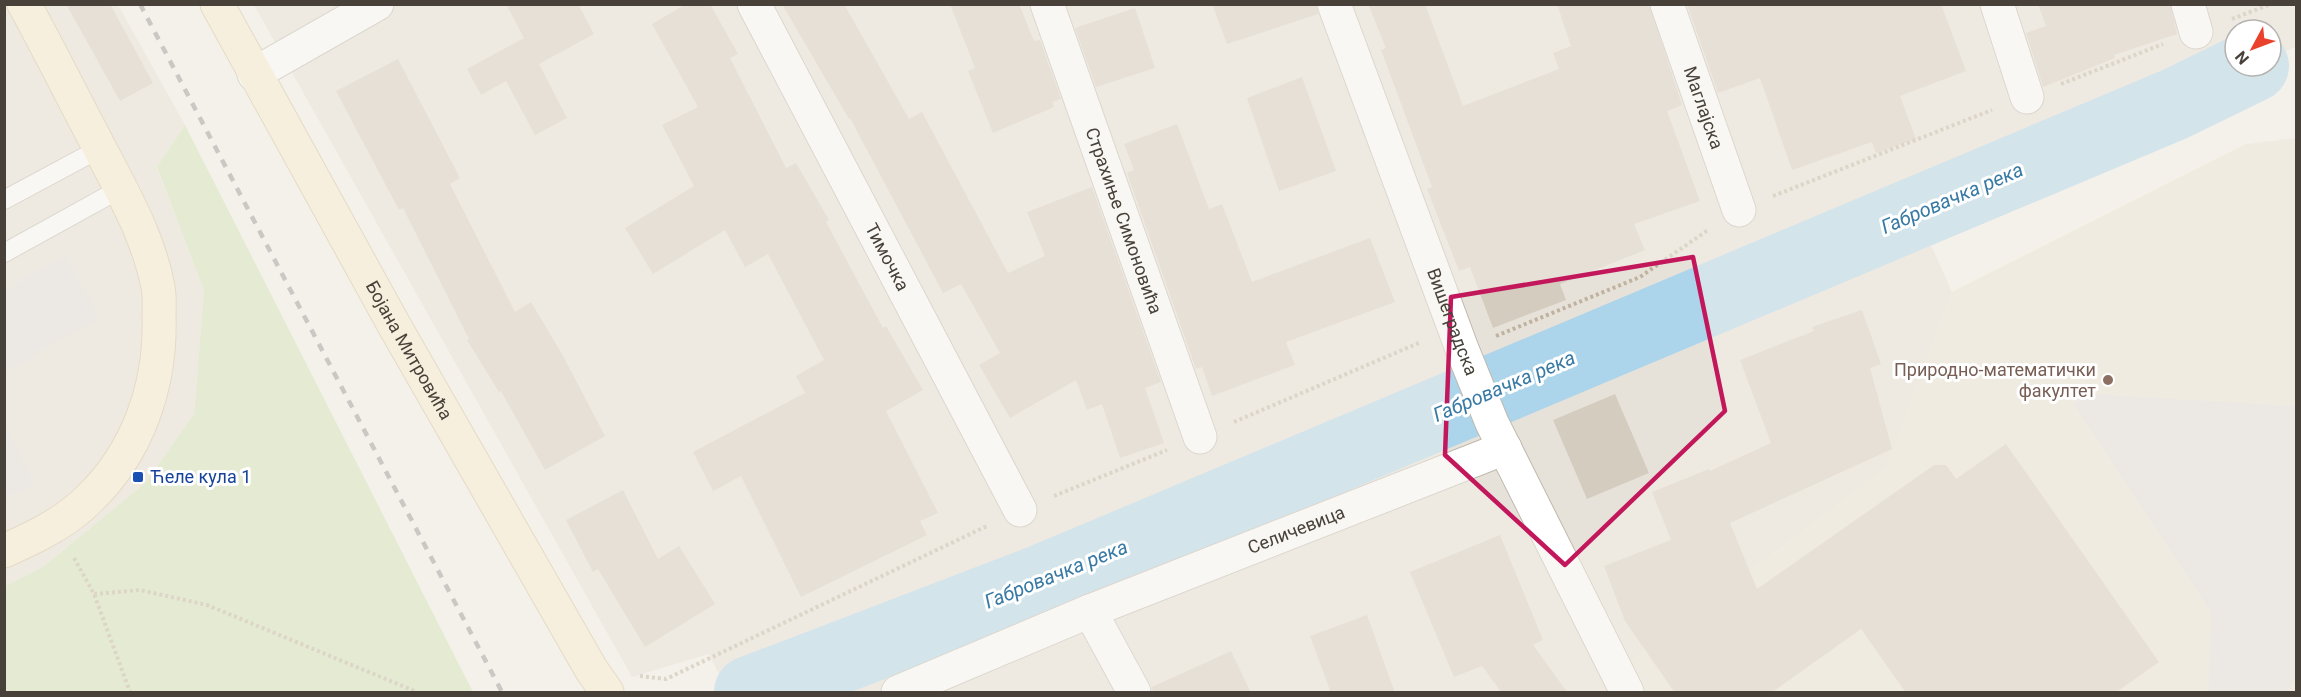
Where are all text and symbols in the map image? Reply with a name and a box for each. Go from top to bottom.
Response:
north arrow [2223,18,2283,78]
text: N [2231,47,2253,68]
street label: Маглајска [1680,64,1728,152]
street label: Страхиње Симоновића [1082,125,1167,317]
water label: Габровачка река [1877,157,2027,239]
street label: Тимочка [861,220,914,294]
street label: Вишеградска [1423,265,1483,378]
street label: Бојана Митровића [362,277,457,423]
water label: Габровачка река [1429,345,1579,427]
place label: Природно-математички факултет [1894,359,2096,401]
marker: Природно-математички факултет [2101,373,2115,387]
place label: Ћеле кула 1 [150,466,251,487]
marker: Ћеле кула 1 [131,470,145,484]
street label: Селичевица [1245,501,1348,558]
water label: Габровачка река [981,534,1131,614]

